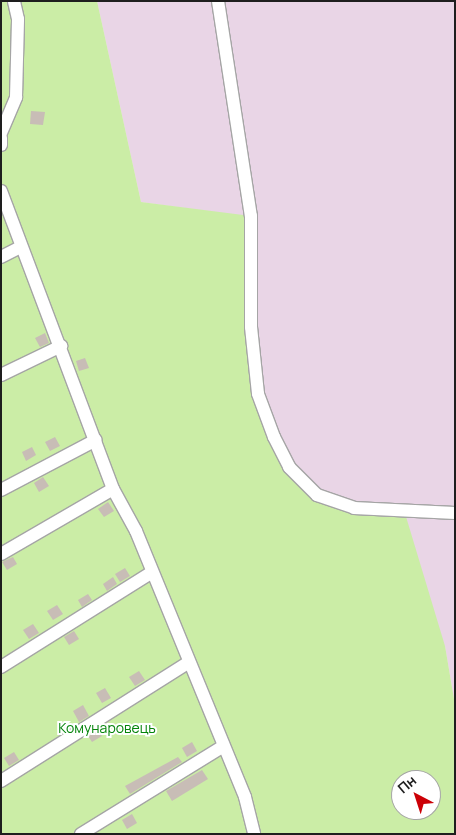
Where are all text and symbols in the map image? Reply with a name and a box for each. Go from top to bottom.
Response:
park label: Комунаровець [58,720,156,736]
north arrow [391,770,441,820]
text: Пн [393,771,420,797]

